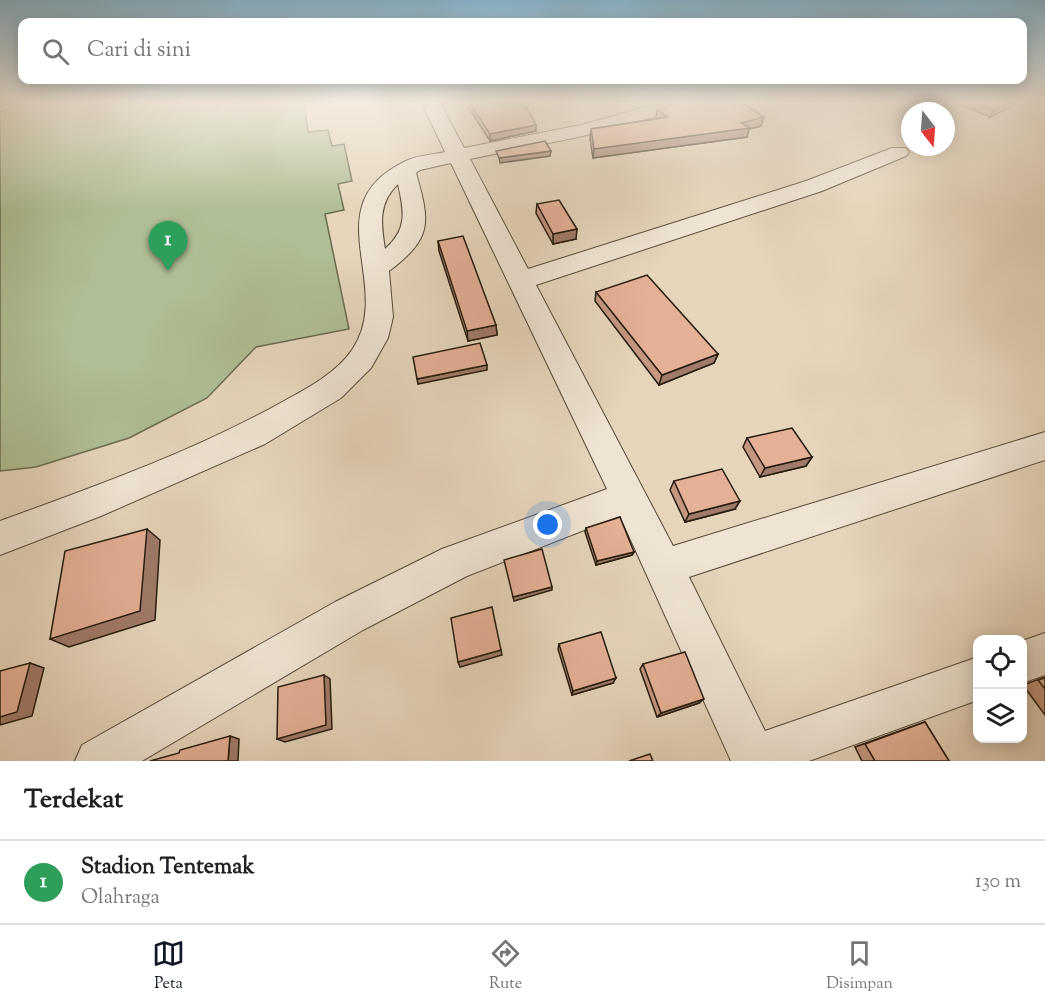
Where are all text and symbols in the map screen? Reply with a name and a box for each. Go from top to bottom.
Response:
search box [18,18,1027,84]
icon: search [39,35,72,68]
text: Cari di sini [87,35,191,67]
north arrow [901,102,955,156]
pin: 1 [148,222,188,271]
your location [533,510,562,539]
map controls [973,635,1027,743]
button: locate [973,635,1027,689]
button: layers [973,689,1027,743]
text: Terdekat [24,782,123,819]
text: Stadion Tentemak [81,852,254,884]
text: 1 [40,868,47,897]
text: 130 m [975,868,1021,897]
text: Olahraga [81,884,160,913]
tab: Peta [152,937,185,996]
tab: Rute [489,937,522,996]
tab: Disimpan [826,937,893,996]

